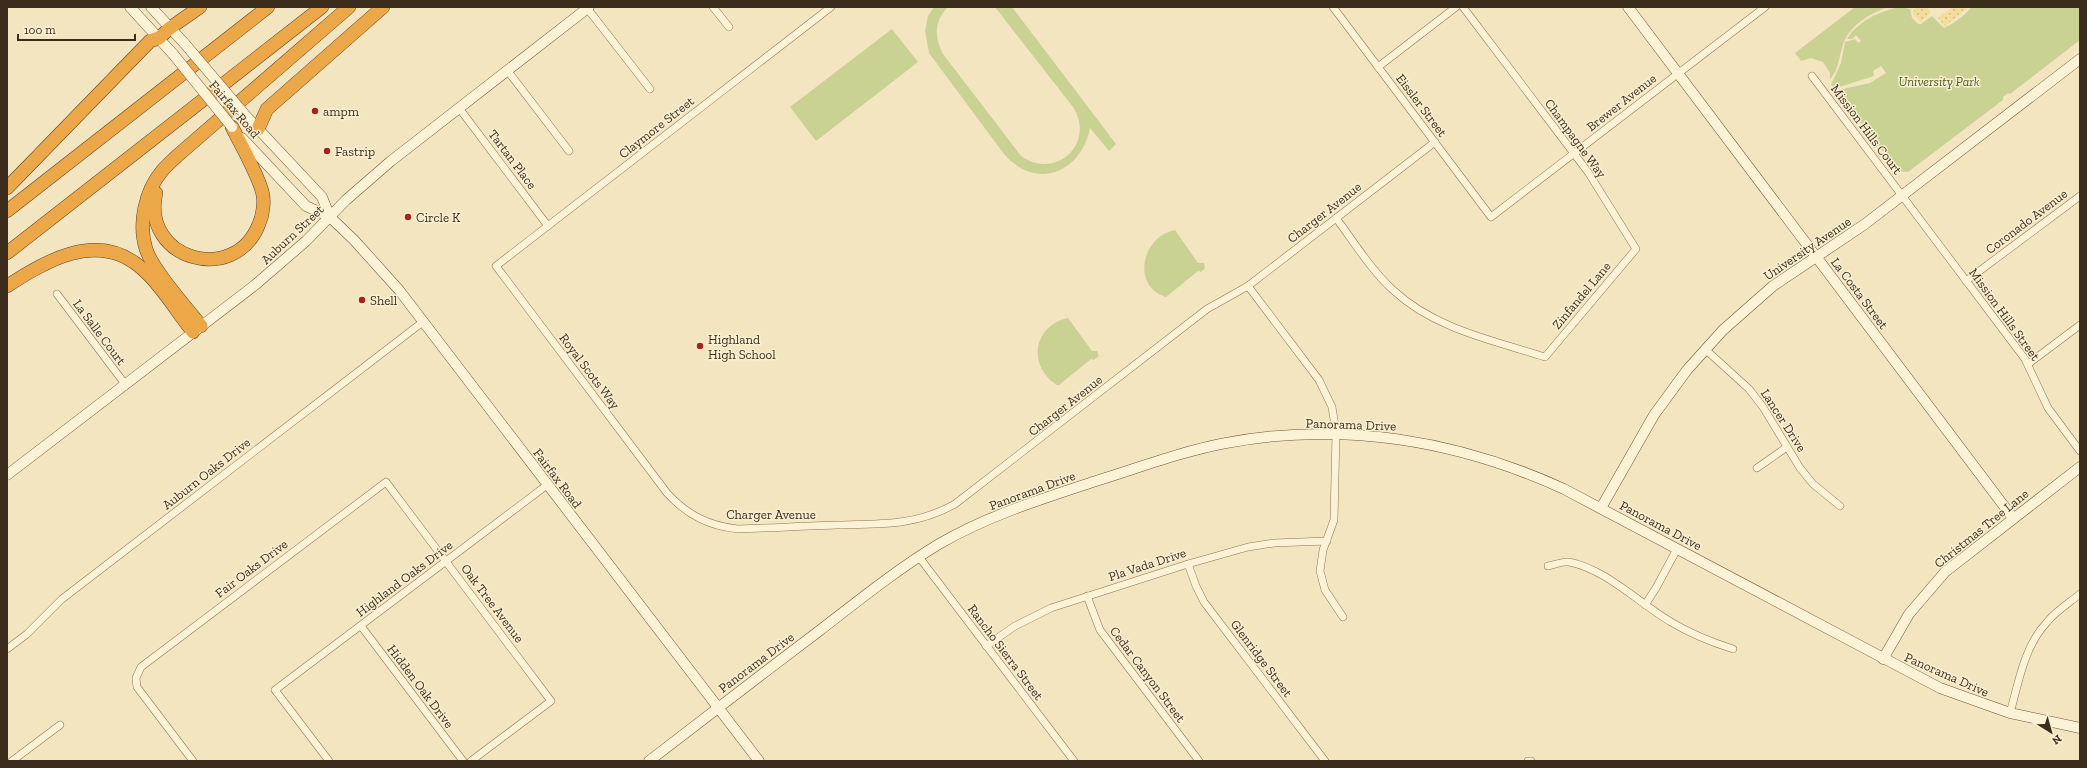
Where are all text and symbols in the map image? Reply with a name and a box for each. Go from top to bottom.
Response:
scale bar [18,16,135,42]
text: 100 m [24,23,56,37]
street label: Eissler Street [1393,71,1450,140]
street label: Brewer Avenue [1584,71,1659,134]
park label: University Park [1898,74,1980,89]
street label: Fairfax Road [206,78,263,141]
street label: Mission Hills Court [1828,81,1905,177]
street label: Claymore Street [616,93,697,161]
street label: Champagne Way [1542,96,1610,181]
place label: ampm [323,104,360,119]
marker: ampm [310,106,320,116]
street label: Tartan Place [485,127,540,192]
place label: Fastrip [335,144,375,159]
marker: Fastrip [322,146,332,156]
street label: Charger Avenue [1284,179,1364,246]
street label: Coronado Avenue [1982,186,2070,257]
street label: Auburn Street [258,202,327,267]
place label: Circle K [416,210,461,225]
marker: Circle K [403,212,413,222]
street label: University Avenue [1761,214,1854,283]
street label: La Costa Street [1828,255,1891,332]
street label: Zinfandel Lane [1549,259,1614,332]
street label: Mission Hills Street [1966,265,2043,364]
place label: Shell [370,293,398,308]
marker: Shell [357,295,367,305]
street label: La Salle Court [70,297,129,368]
street label: Royal Scots Way [556,331,623,412]
place label: Highland High School [708,332,776,362]
marker: Highland High School [695,341,705,351]
street label: Charger Avenue [1025,372,1105,439]
street label: Lancer Drive [1758,386,1809,454]
street label: Panorama Drive [1305,415,1397,434]
street label: Auburn Oaks Drive [159,434,253,512]
street label: Fairfax Road [530,446,585,511]
street label: Panorama Drive [987,468,1077,513]
street label: Christmas Tree Lane [1931,486,2031,571]
street label: Panorama Drive [1617,498,1704,553]
street label: Charger Avenue [726,507,816,522]
street label: Fair Oaks Drive [212,536,291,601]
street label: Highland Oaks Drive [353,537,455,620]
street label: Pla Vada Drive [1107,545,1188,584]
street label: Oak Tree Avenue [458,561,527,646]
street label: Rancho Sierra Street [965,602,1047,703]
street label: Glenridge Street [1228,617,1296,700]
street label: Cedar Canyon Street [1107,624,1189,725]
street label: Panorama Drive [716,629,797,696]
street label: Hidden Oak Drive [384,642,457,731]
street label: Panorama Drive [1902,649,1991,700]
north arrow [2031,712,2071,752]
text: N [2049,732,2064,748]

